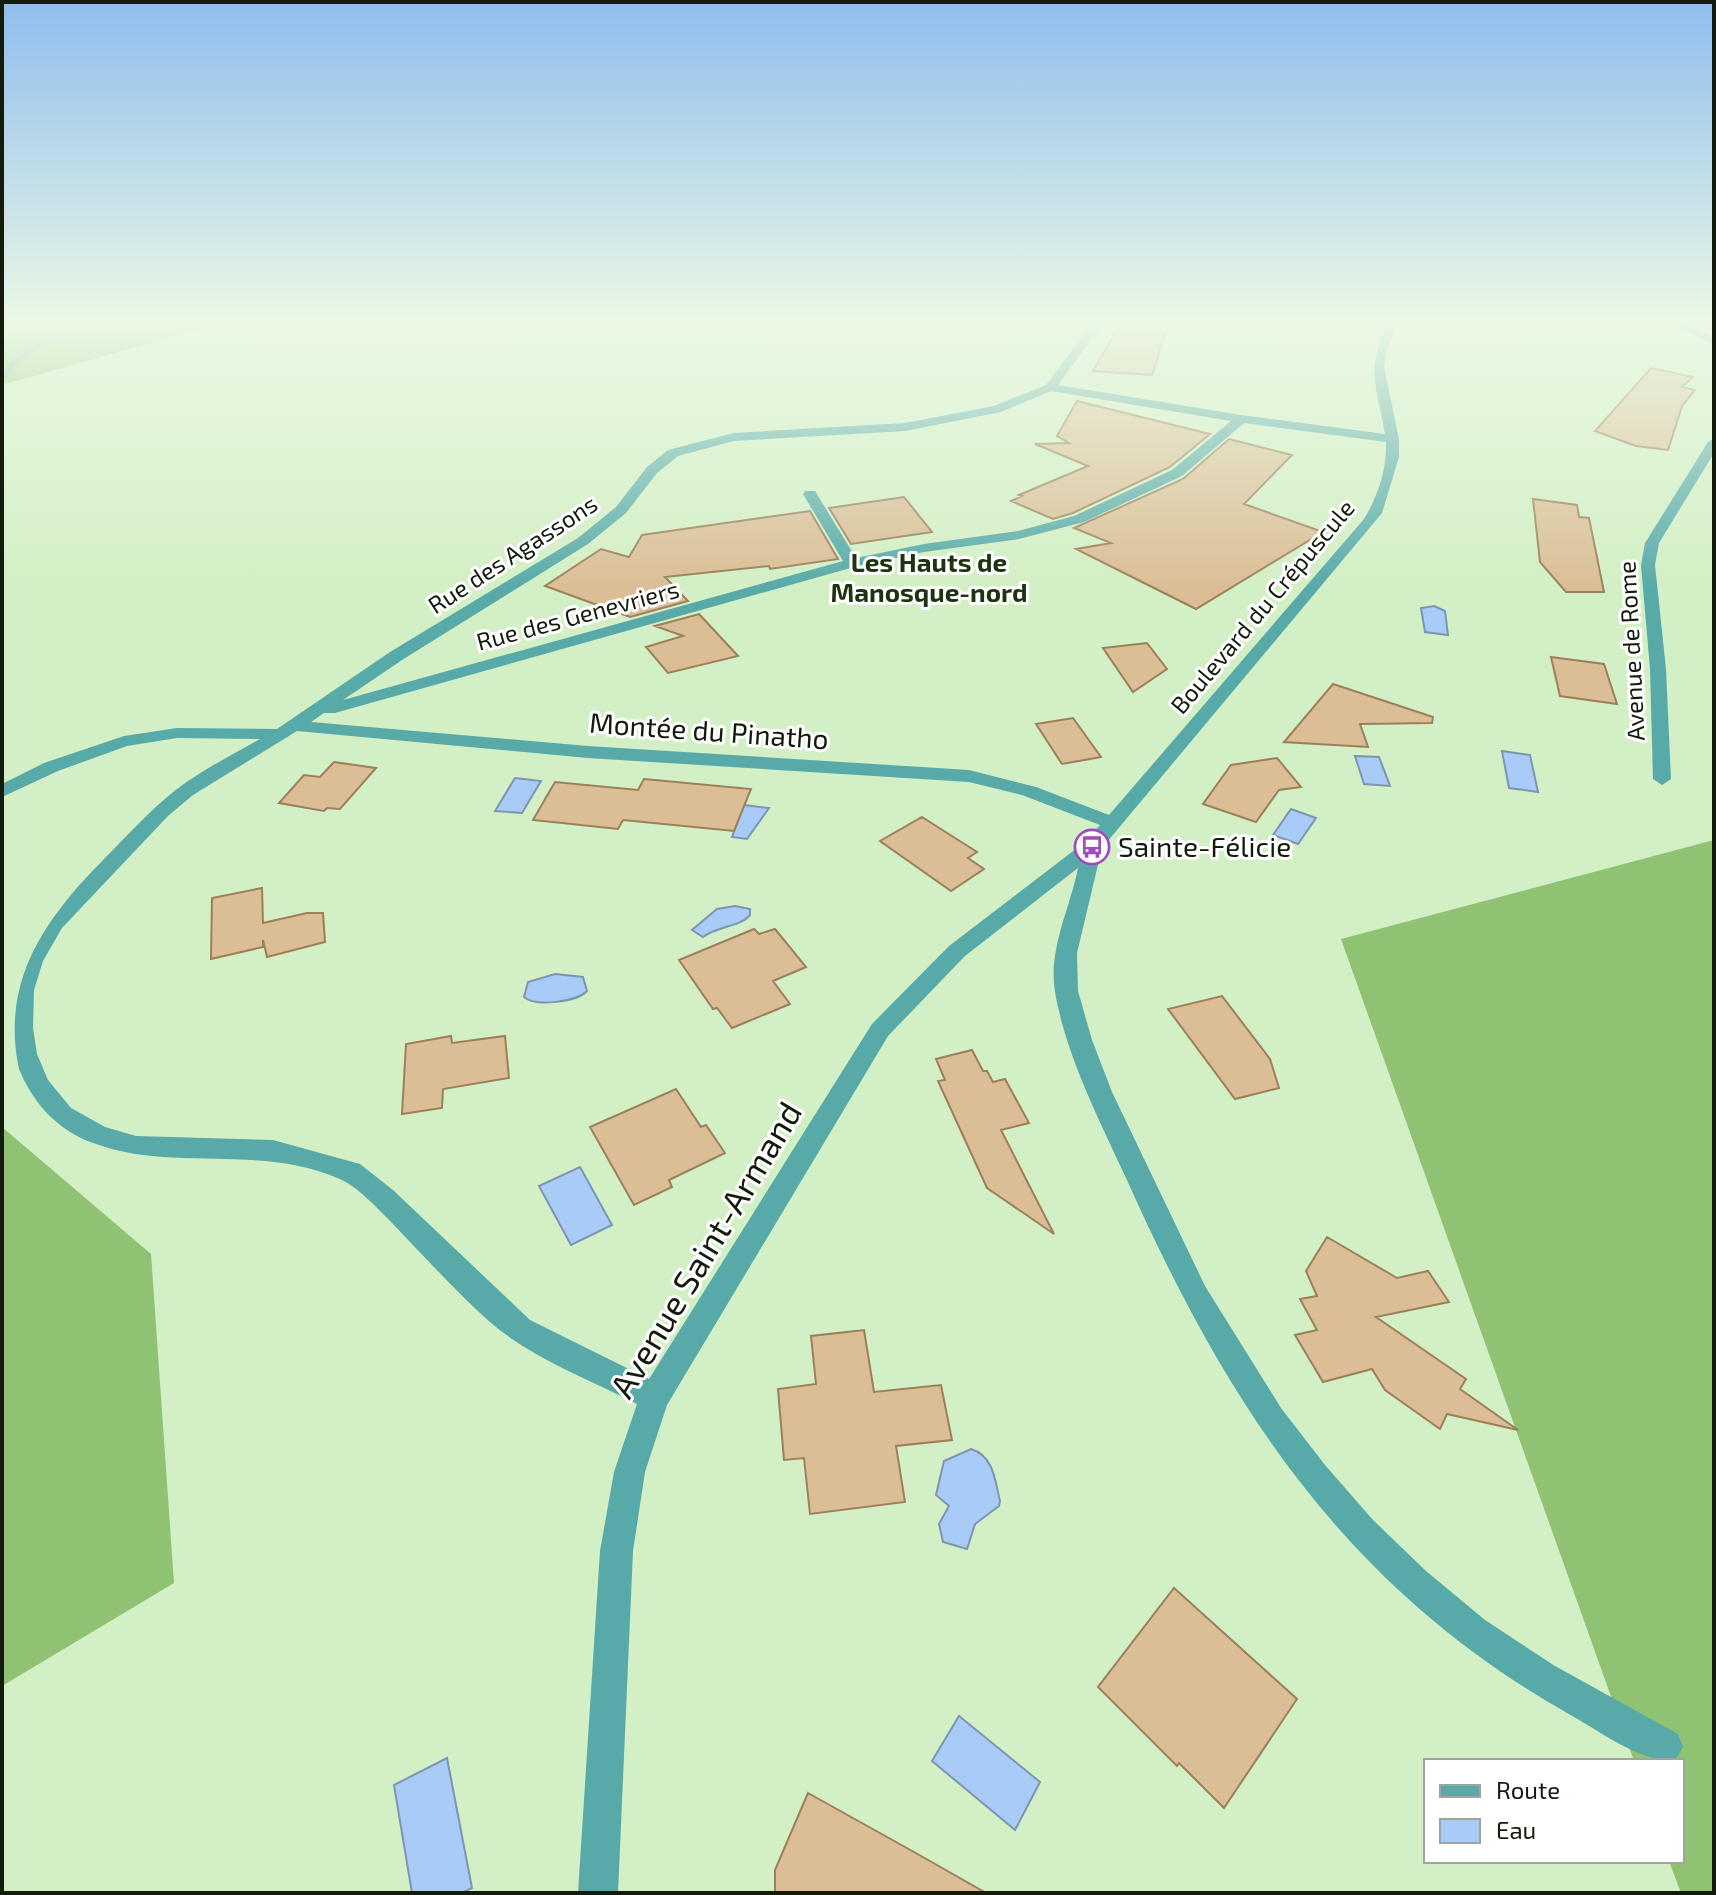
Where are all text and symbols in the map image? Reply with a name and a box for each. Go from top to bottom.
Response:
street label: Rue des Agassons [422,488,602,619]
street label: Boulevard du Crépuscule [1164,493,1360,719]
district label: Les Hauts de Manosque-nord [830,546,1028,607]
street label: Avenue de Rome [1611,560,1650,742]
street label: Rue des Genevriers [473,574,682,656]
street label: Montée du Pinatho [588,705,830,755]
bus stop icon: Sainte-Félicie [1073,828,1111,866]
place label: Sainte-Félicie [1118,829,1291,863]
street label: Avenue Saint-Armand [600,1094,809,1405]
legend [1424,1759,1684,1863]
text: Route [1496,1775,1560,1804]
text: Eau [1496,1815,1536,1844]

